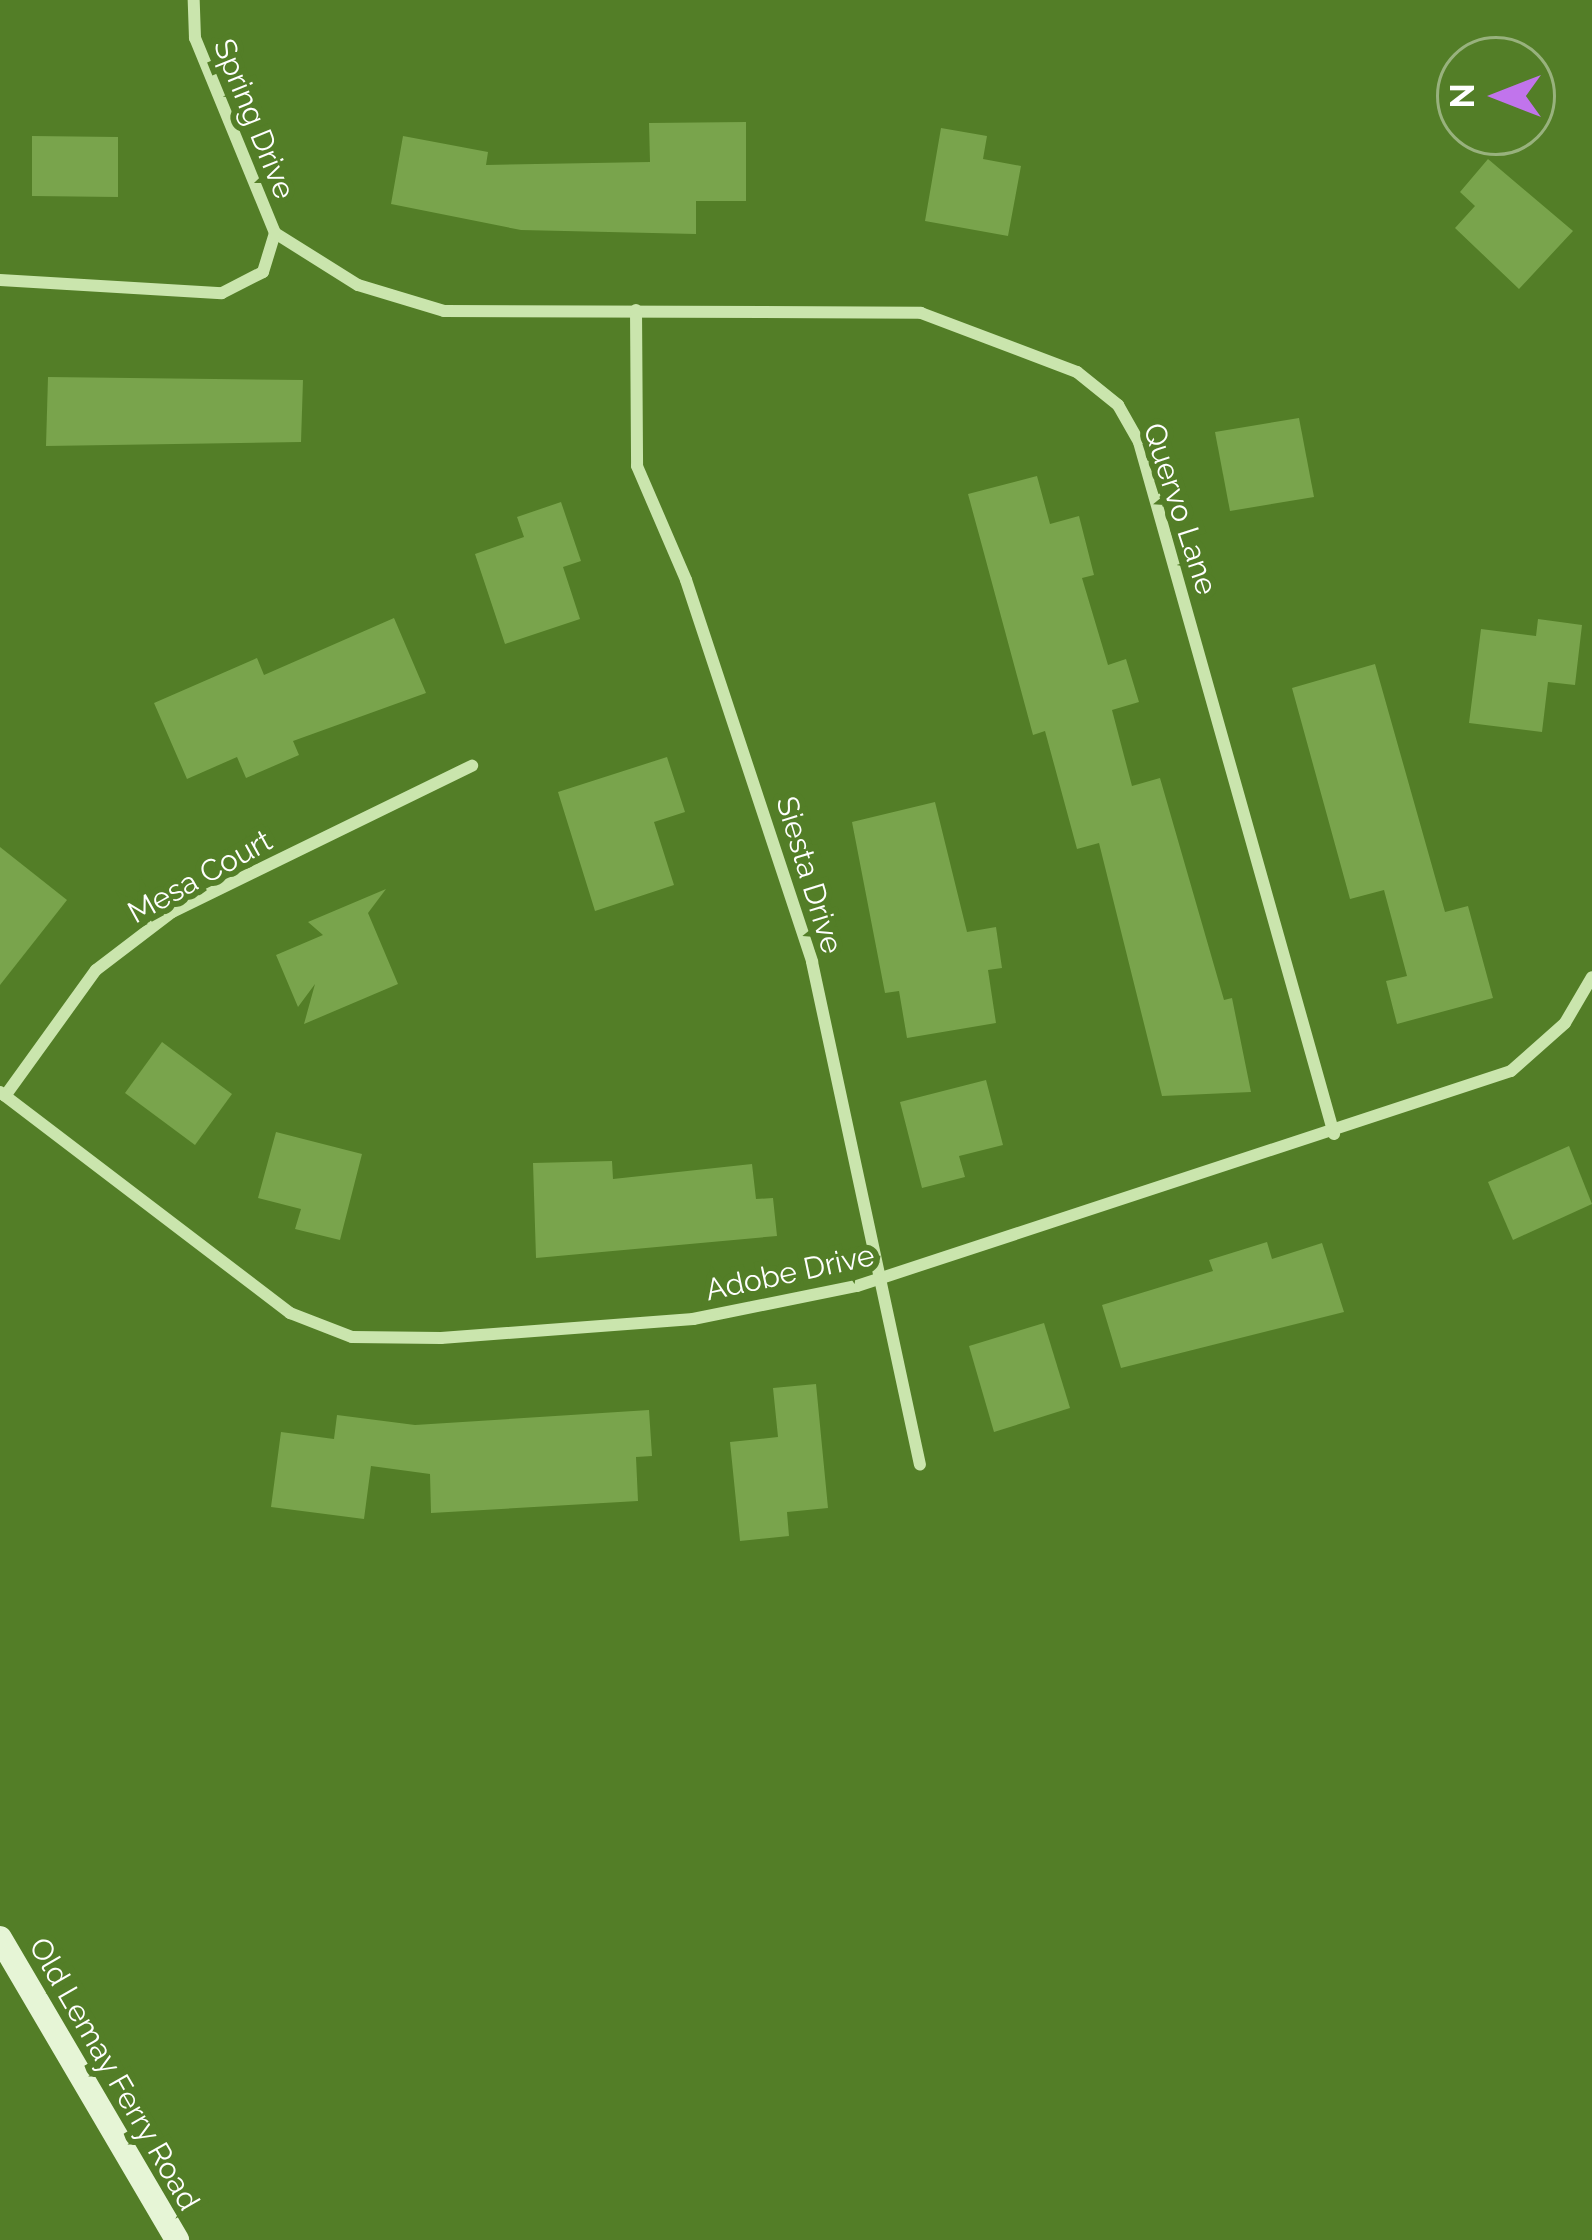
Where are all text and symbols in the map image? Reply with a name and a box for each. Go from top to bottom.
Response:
street label: Spring Drive [206,34,302,204]
north arrow [1436,36,1556,156]
text: N [1443,83,1482,109]
street label: Quervo Lane [1135,419,1225,599]
street label: Siesta Drive [768,792,850,958]
street label: Mesa Court [122,823,278,931]
street label: Adobe Drive [702,1238,878,1308]
street label: Old Lemay Ferry Road [21,1931,207,2217]

